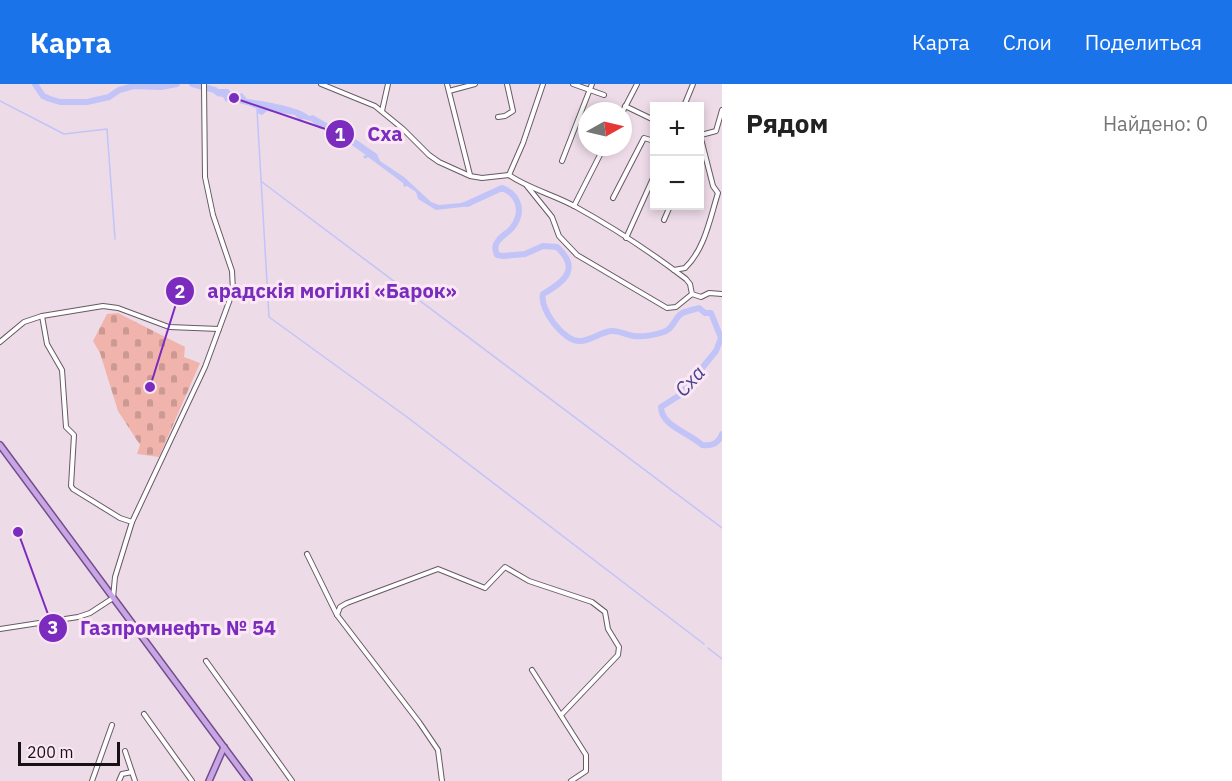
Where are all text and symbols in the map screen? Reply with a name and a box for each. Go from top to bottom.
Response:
text: Карта [30,24,111,61]
text: Карта [912,28,970,56]
text: Слои [1003,28,1052,56]
text: Поделиться [1085,28,1202,56]
north arrow [578,102,632,156]
map controls [650,102,704,210]
button: + [650,102,704,156]
text: Рядом [746,106,828,140]
text: Найдено: 0 [1103,110,1208,137]
callout: Сха [325,115,415,153]
text: Сха [367,120,403,147]
text: 1 [335,123,346,146]
button: − [650,156,704,210]
callout: арадскія могілкі «Барок» [165,272,469,310]
text: арадскія могілкі «Барок» [207,277,457,304]
text: 2 [175,280,185,303]
water label: Сха [668,359,711,402]
callout: Газпромнефть № 54 [38,609,288,647]
text: Газпромнефть № 54 [80,614,276,641]
text: 3 [48,616,58,639]
scale bar [18,739,120,766]
text: 200 m [27,742,74,762]

